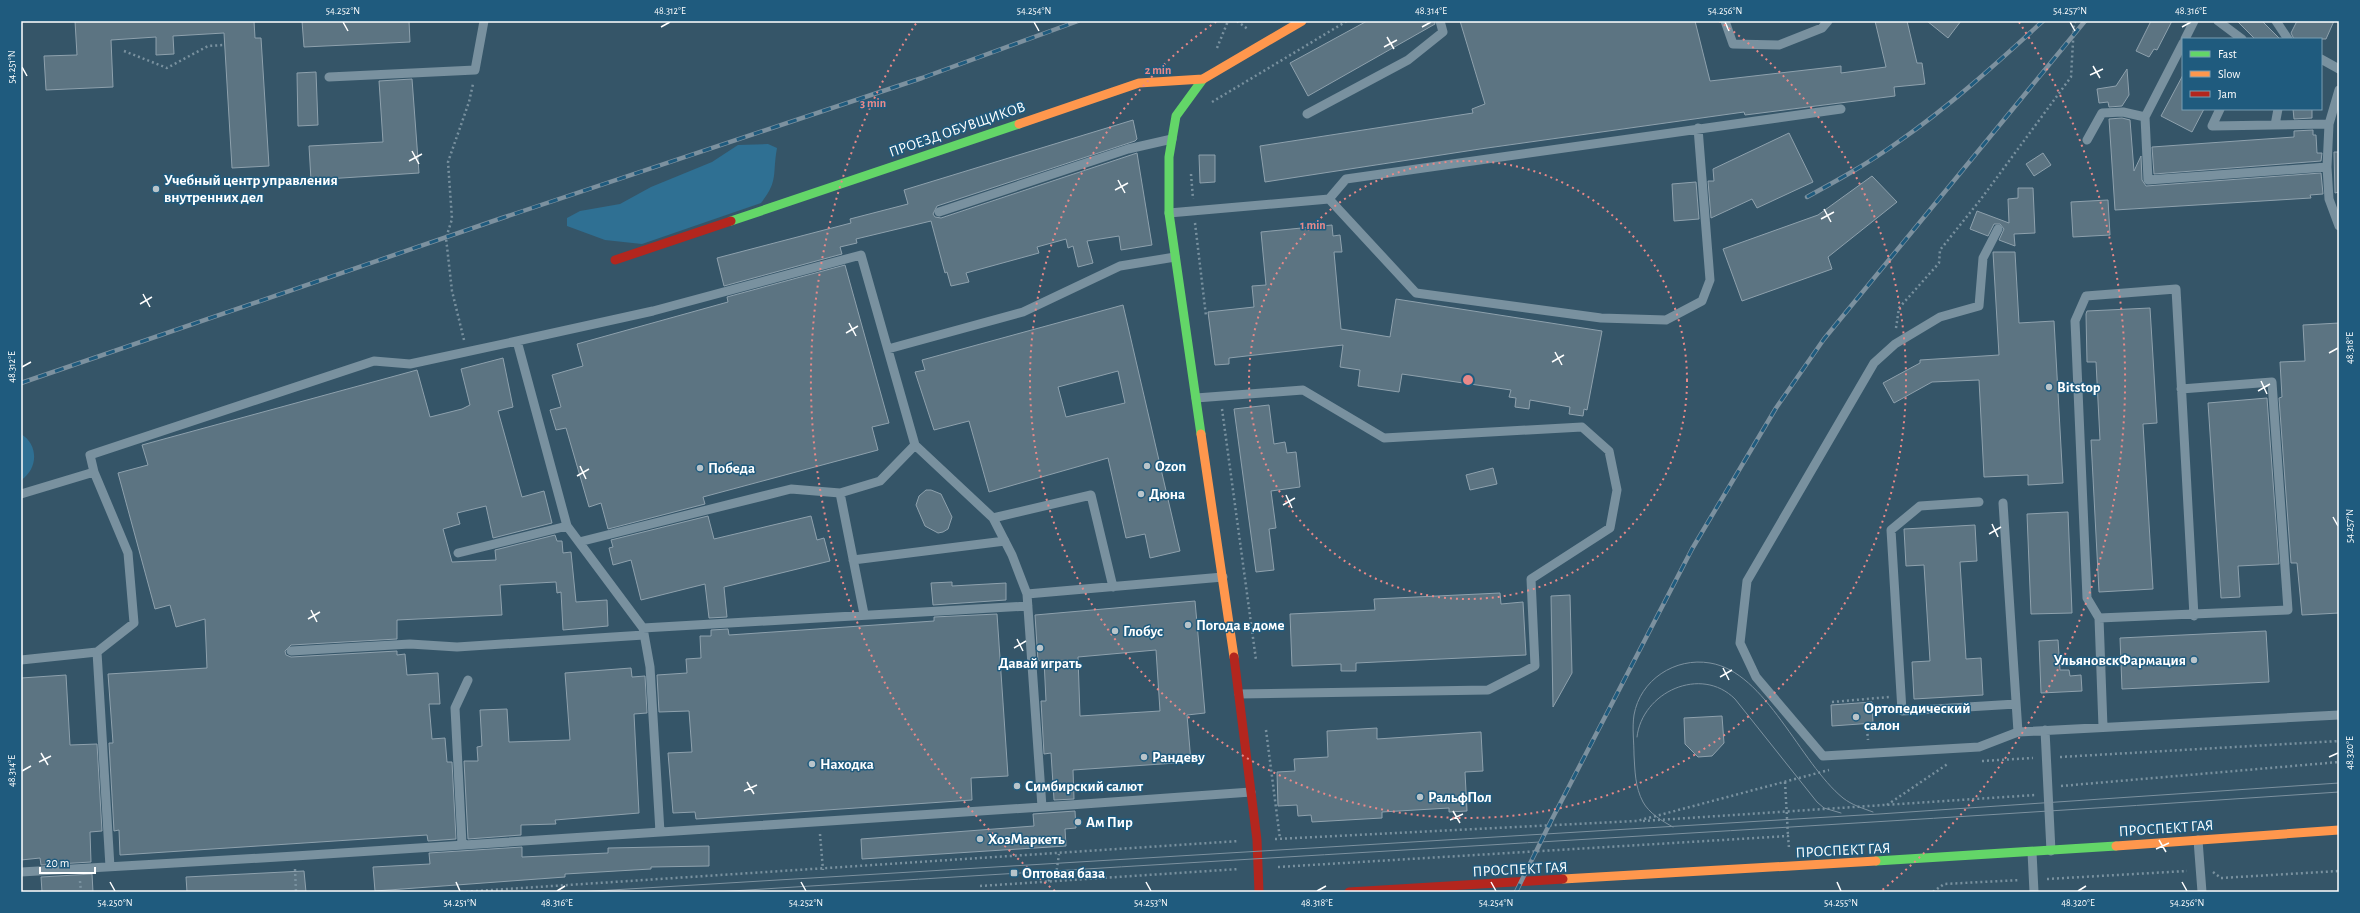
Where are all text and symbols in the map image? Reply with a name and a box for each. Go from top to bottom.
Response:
text: 54.252°N [326,6,360,16]
text: 48.312°E [654,6,686,16]
text: 54.254°N [1017,6,1051,16]
text: 48.314°E [1415,6,1447,16]
text: 54.256°N [1708,6,1742,16]
text: 54.257°N [2053,6,2087,16]
text: 48.316°E [2175,6,2207,16]
legend [2182,38,2322,110]
text: Fast [2218,48,2237,60]
text: 54.251°N [7,50,17,84]
text: 2 min [1145,64,1171,76]
text: Slow [2218,68,2240,80]
text: Jam [2218,88,2237,100]
text: 3 min [860,97,886,109]
street label: ПРОЕЗД ОБУВЩИКОВ [887,99,1027,160]
place label: Учебный центр управления внутренних дел [164,173,338,205]
marker: Учебный центр управления внутренних дел [151,184,161,194]
text: 1 min [1300,219,1326,231]
text: 48.318°E [2345,332,2355,364]
text: 48.312°E [7,351,17,383]
centre of rings [1461,373,1475,387]
place label: Bitstop [2057,380,2101,395]
marker: Bitstop [2044,382,2054,392]
place label: Ozon [1155,459,1186,474]
place label: Победа [708,461,755,476]
marker: Ozon [1142,461,1152,471]
marker: Победа [695,463,705,473]
place label: Дюна [1149,487,1185,502]
marker: Дюна [1136,489,1146,499]
text: 54.257°N [2345,509,2355,543]
place label: Погода в доме [1196,618,1284,633]
marker: Погода в доме [1183,620,1193,630]
place label: Глобус [1123,624,1163,639]
marker: Глобус [1110,626,1120,636]
marker: Давай играть [1035,643,1045,653]
place label: УльяновскФармация [2053,653,2186,668]
marker: УльяновскФармация [2189,655,2199,665]
place label: Давай играть [998,656,1082,671]
place label: Ортопедический салон [1864,701,1970,733]
marker: Ортопедический салон [1851,712,1861,722]
text: 48.320°E [2345,736,2355,770]
place label: Рандеву [1152,750,1205,765]
marker: Рандеву [1139,752,1149,762]
text: 48.314°E [7,755,17,787]
place label: Находка [820,757,874,772]
marker: Находка [807,759,817,769]
place label: Симбирский салют [1025,779,1143,794]
marker: Симбирский салют [1012,781,1022,791]
place label: РальфПол [1428,790,1492,805]
marker: РальфПол [1415,792,1425,802]
place label: Ам Пир [1086,815,1133,830]
marker: Ам Пир [1073,817,1083,827]
street label: ПРОСПЕКТ ГАЯ [2118,818,2214,839]
place label: ХозМаркеть [988,832,1065,847]
marker: ХозМаркеть [975,834,985,844]
street label: ПРОСПЕКТ ГАЯ [1795,841,1891,860]
scale bar [40,849,95,875]
text: 20 m [46,857,69,869]
street label: ПРОСПЕКТ ГАЯ [1472,860,1568,879]
place label: Оптовая база [1022,866,1105,881]
marker: Оптовая база [1009,868,1019,878]
text: 54.250°N [97,898,133,908]
text: 54.251°N [443,898,477,908]
text: 48.316°E [541,898,573,908]
text: 54.252°N [789,898,823,908]
text: 54.253°N [1134,898,1168,908]
text: 48.318°E [1301,898,1333,908]
text: 54.254°N [1479,898,1513,908]
text: 54.255°N [1824,898,1858,908]
text: 48.320°E [2061,898,2095,908]
text: 54.256°N [2170,898,2204,908]

